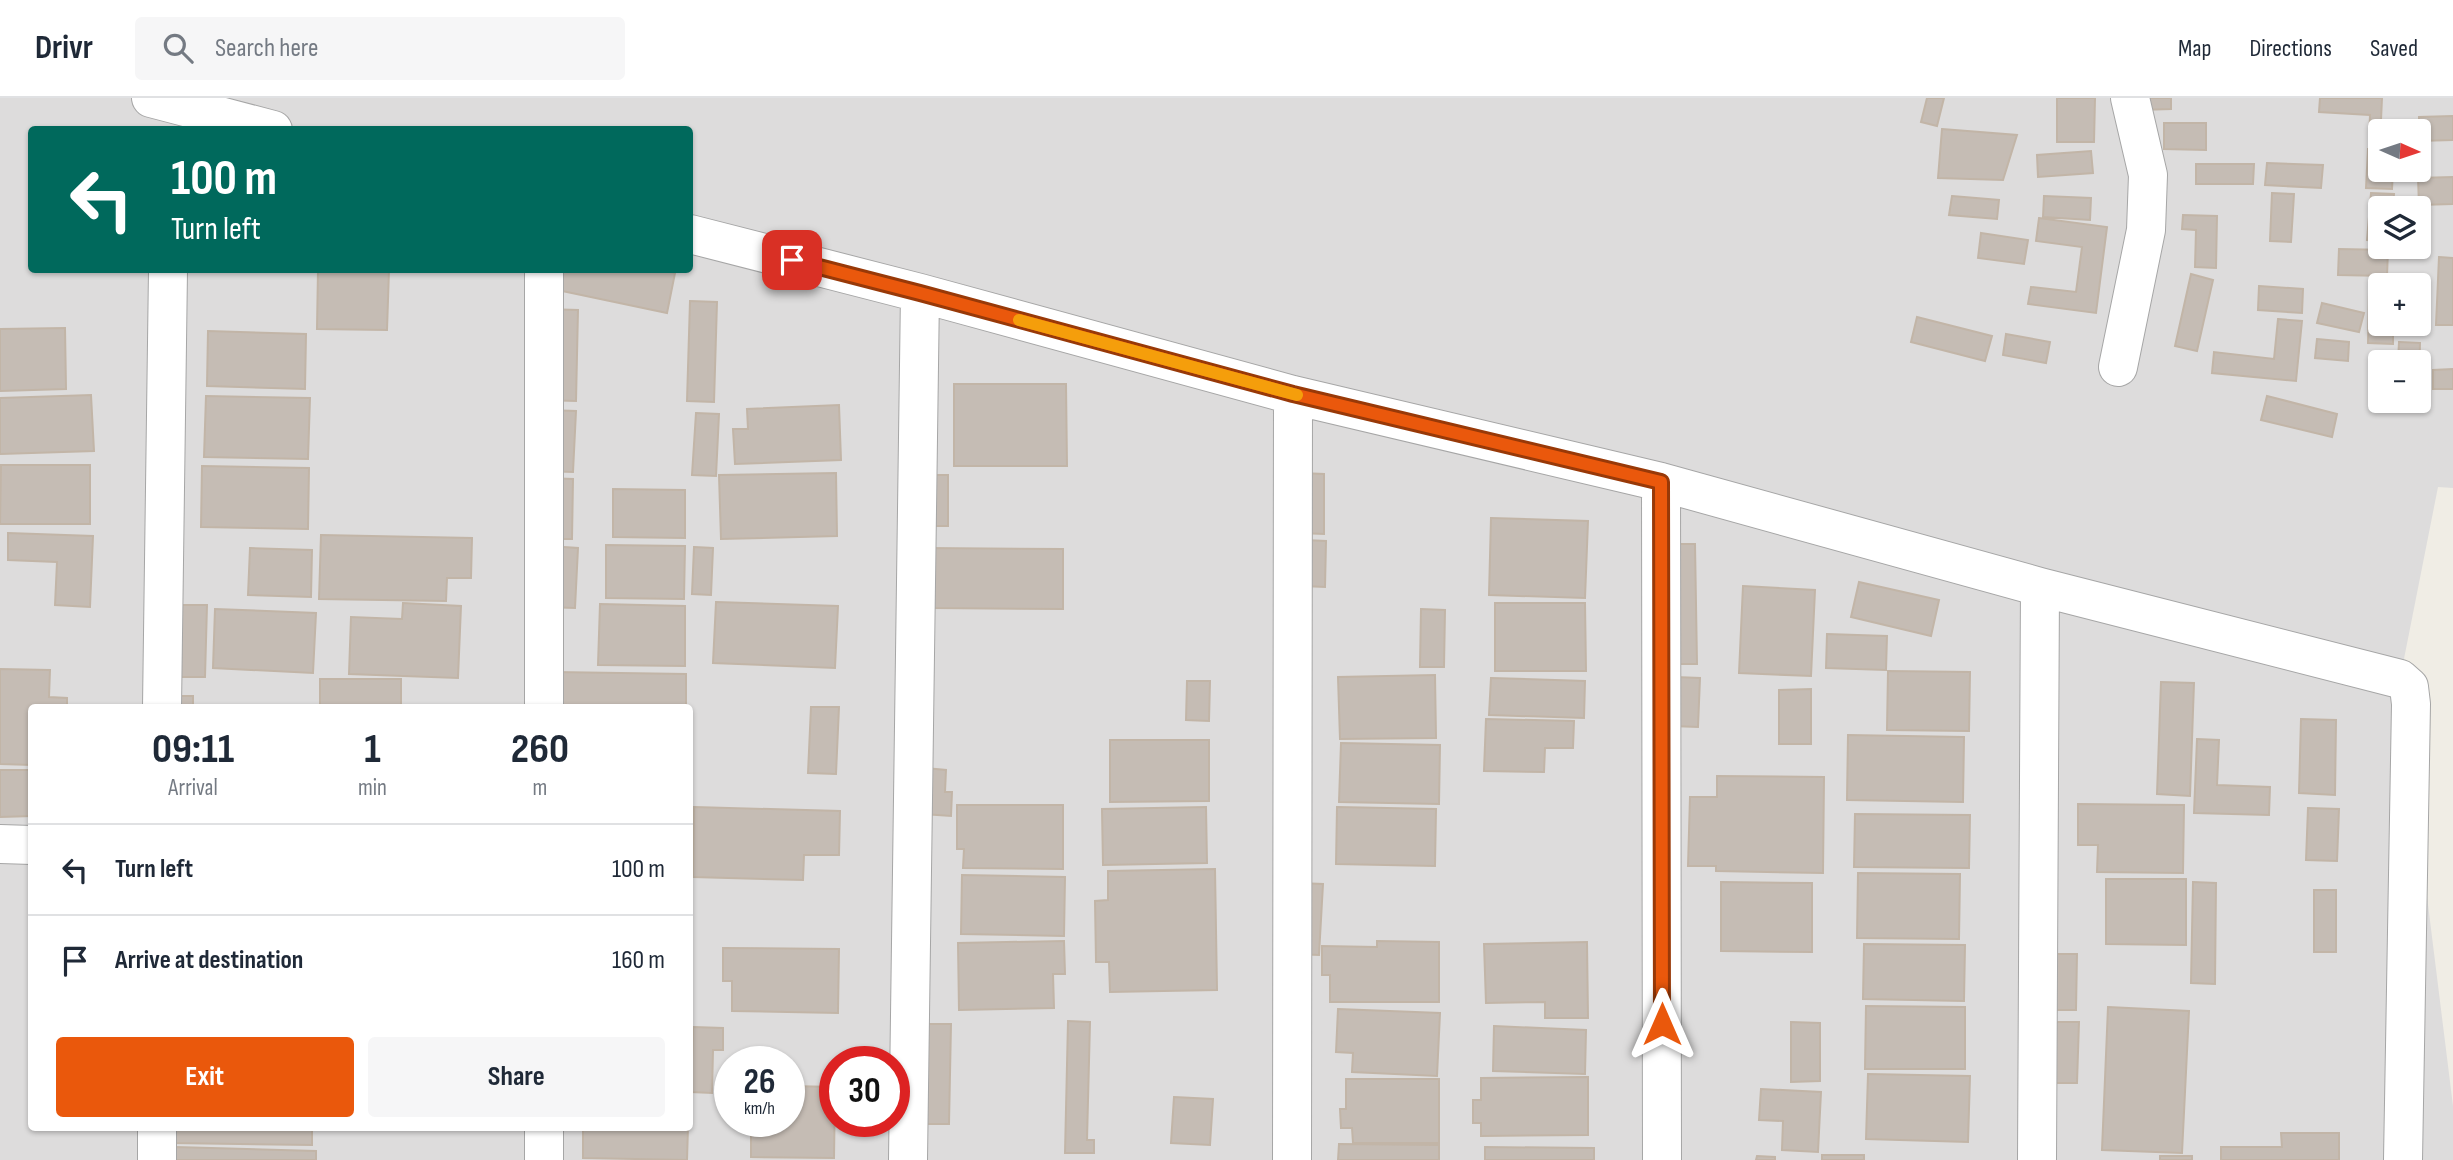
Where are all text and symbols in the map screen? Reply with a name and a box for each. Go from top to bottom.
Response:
search box [135,17,625,80]
text: Drivr [35,28,93,68]
icon: search [159,29,197,67]
text: Search here [215,33,318,64]
text: Map [2178,34,2211,63]
text: Directions [2249,34,2332,63]
text: Saved [2370,34,2418,63]
north arrow [2368,119,2431,182]
map controls [2368,119,2431,413]
text: 100 m [171,150,277,209]
icon: left [56,154,147,245]
button: layers [2368,196,2431,259]
text: Turn left [171,210,261,249]
pin [762,230,822,290]
icon: arrive [773,241,811,279]
button: + [2368,273,2431,336]
button: − [2368,350,2431,413]
text: 09:11 [152,724,234,775]
text: 1 [364,724,381,775]
text: 260 [511,724,569,775]
text: Arrival [168,774,218,802]
text: min [358,774,387,802]
text: m [533,774,547,802]
icon: left [56,851,94,889]
text: Turn left [115,854,193,885]
text: 100 m [612,854,665,885]
icon: arrive [56,942,94,980]
text: Arrive at destination [115,945,303,976]
text: 160 m [612,945,665,976]
position arrow [1625,987,1699,1061]
button: Exit [56,1037,354,1117]
button: Share [368,1037,665,1117]
speed limit sign: 30 [819,1046,910,1137]
text: 26 [744,1061,775,1104]
text: km/h [744,1098,775,1119]

